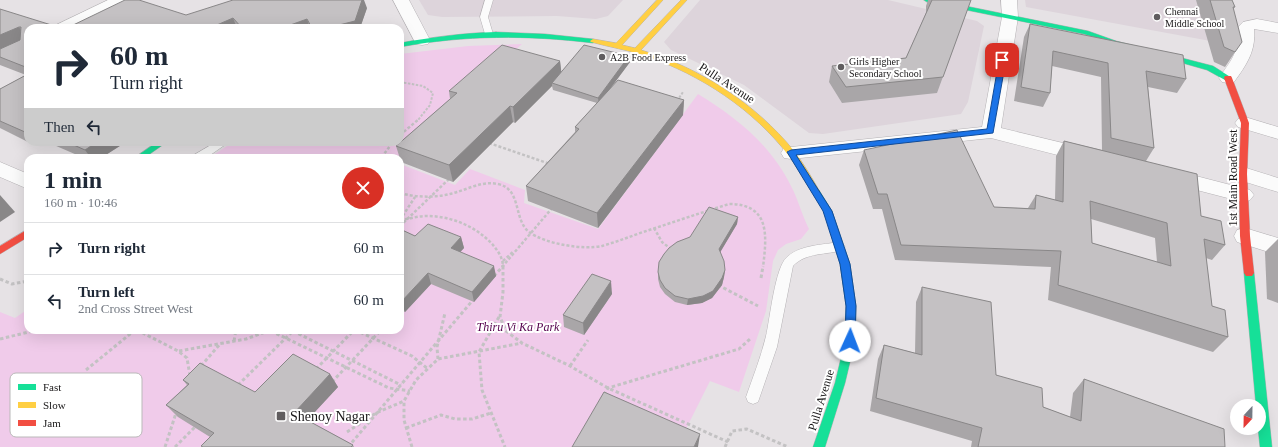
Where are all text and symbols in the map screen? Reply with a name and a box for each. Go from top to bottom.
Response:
place label: Chennai Middle School [1165,6,1224,29]
marker: Chennai Middle School [1152,12,1162,22]
icon: right [44,40,96,92]
text: 60 m [110,40,168,71]
pin [985,43,1019,77]
icon: arrive [991,49,1013,71]
marker: A2B Food Express [597,52,607,62]
place label: A2B Food Express [610,52,686,63]
place label: Girls Higher Secondary School [849,56,922,79]
street label: Pulla Avenue [697,60,757,106]
marker: Girls Higher Secondary School [836,62,846,72]
text: Turn right [110,73,183,93]
icon: left [83,116,105,138]
text: Then [44,119,75,135]
street label: 1st Main Road West [1226,129,1240,227]
text: 1 min [44,167,102,193]
button: close [342,167,384,209]
text: 160 m · 10:46 [44,195,117,210]
icon: right [44,238,66,260]
text: Turn right [78,240,145,256]
text: 60 m [354,240,384,256]
text: Turn left [78,284,135,300]
icon: left [44,290,66,312]
text: 60 m [354,292,384,308]
text: 2nd Cross Street West [78,301,193,316]
park label: Thiru Vi Ka Park [477,320,560,334]
position arrow [829,320,871,362]
street label: Pulla Avenue [805,368,837,432]
legend [10,373,142,437]
text: Fast [43,381,61,393]
text: Slow [43,399,66,411]
north arrow [1230,399,1266,435]
map controls [1230,399,1266,435]
place label: Shenoy Nagar [290,409,370,424]
marker: Shenoy Nagar [275,410,287,422]
text: Jam [43,417,61,429]

